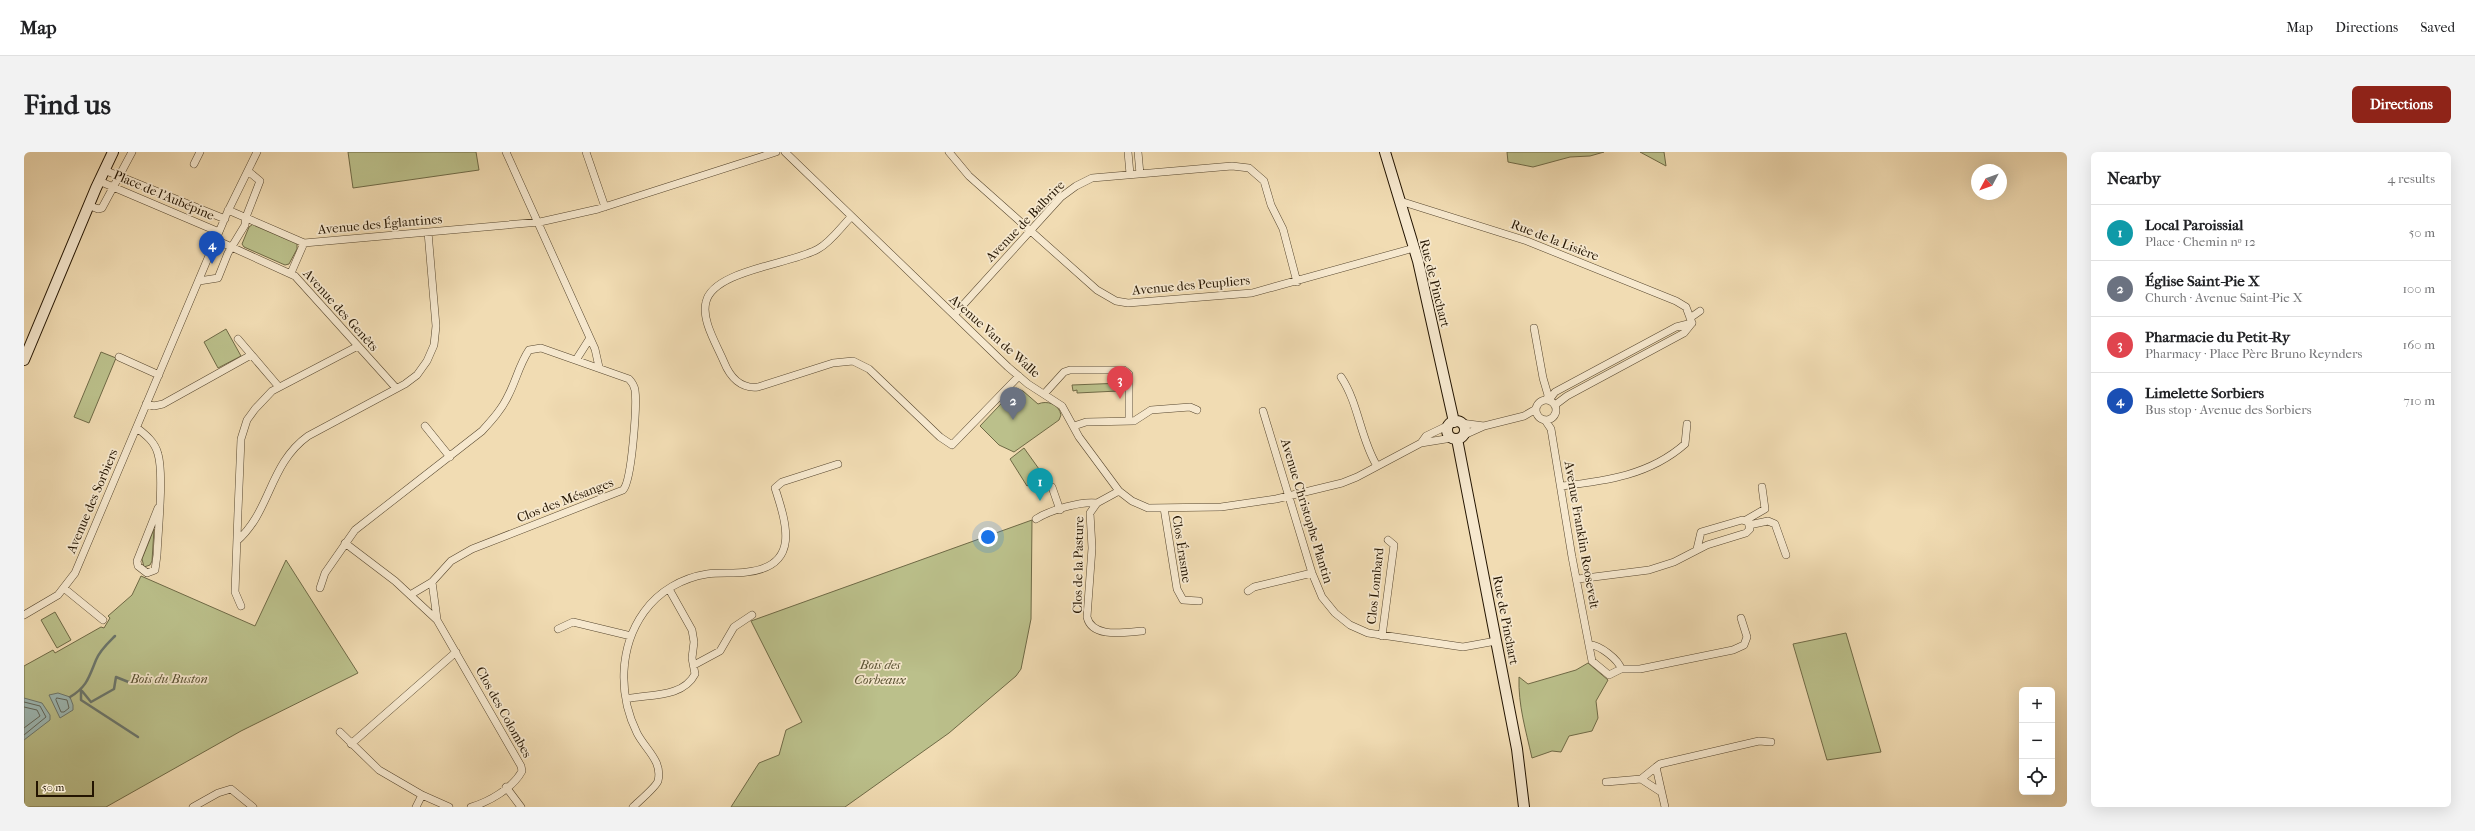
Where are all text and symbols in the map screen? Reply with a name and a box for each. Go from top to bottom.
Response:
text: Map [20,17,56,39]
text: Map [2286,19,2313,36]
text: Directions [2335,19,2398,36]
text: Saved [2420,19,2455,36]
button: Directions [2352,86,2451,123]
text: Find us [24,88,111,121]
north arrow [1971,164,2007,200]
street label: Place de l'Aubépine [111,167,217,223]
text: Nearby [2107,168,2161,188]
text: 4 results [2388,171,2435,186]
street label: Avenue de Balbrire [982,177,1068,265]
street label: Avenue des Églantines [316,211,443,237]
street label: Rue de la Lisière [1509,216,1602,264]
text: Local Paroissial [2145,216,2243,234]
text: 1 [2118,225,2122,240]
text: 50 m [2409,225,2435,240]
pin: 4 [199,231,225,264]
text: Place · Chemin nᵒ 12 [2145,234,2256,249]
street label: Rue de Pinchart [1417,237,1453,329]
street label: Avenue des Genêts [300,265,382,354]
street label: Avenue des Peupliers [1130,272,1251,298]
text: Église Saint-Pie X [2145,272,2260,290]
text: 2 [2117,281,2123,296]
text: 100 m [2402,281,2435,296]
text: Church · Avenue Saint-Pie X [2145,290,2303,305]
street label: Avenue Van de Walle [946,291,1044,381]
text: Pharmacie du Petit-Ry [2145,328,2290,346]
text: 3 [2117,337,2123,352]
text: 160 m [2403,337,2435,352]
text: Pharmacy · Place Père Bruno Reynders [2145,346,2362,361]
pin: 3 [1107,366,1133,399]
text: Limelette Sorbiers [2145,384,2264,402]
pin: 2 [1000,387,1026,420]
text: 4 [2116,393,2124,408]
text: 710 m [2403,393,2435,408]
text: Bus stop · Avenue des Sorbiers [2145,402,2312,417]
street label: Avenue Christophe Plantin [1278,436,1336,586]
street label: Avenue des Sorbiers [63,446,121,556]
street label: Avenue Franklin Roosevelt [1561,459,1602,610]
pin: 1 [1027,468,1053,501]
street label: Clos des Mésanges [515,475,616,525]
street label: Clos Érasme [1169,514,1195,584]
street label: Clos de la Pasture [1070,516,1086,614]
your location [978,527,998,547]
street label: Clos Lombard [1364,546,1387,625]
street label: Rue de Pinchart [1490,574,1522,666]
park label: Bois des Corbeaux [854,657,906,687]
street label: Clos des Colombes [473,664,535,760]
park label: Bois du Buston [129,671,208,686]
map controls [2019,687,2055,795]
button: + [2019,687,2055,723]
button: − [2019,723,2055,759]
button: locate [2019,759,2055,795]
scale bar [36,779,94,798]
text: 50 m [42,781,64,794]

